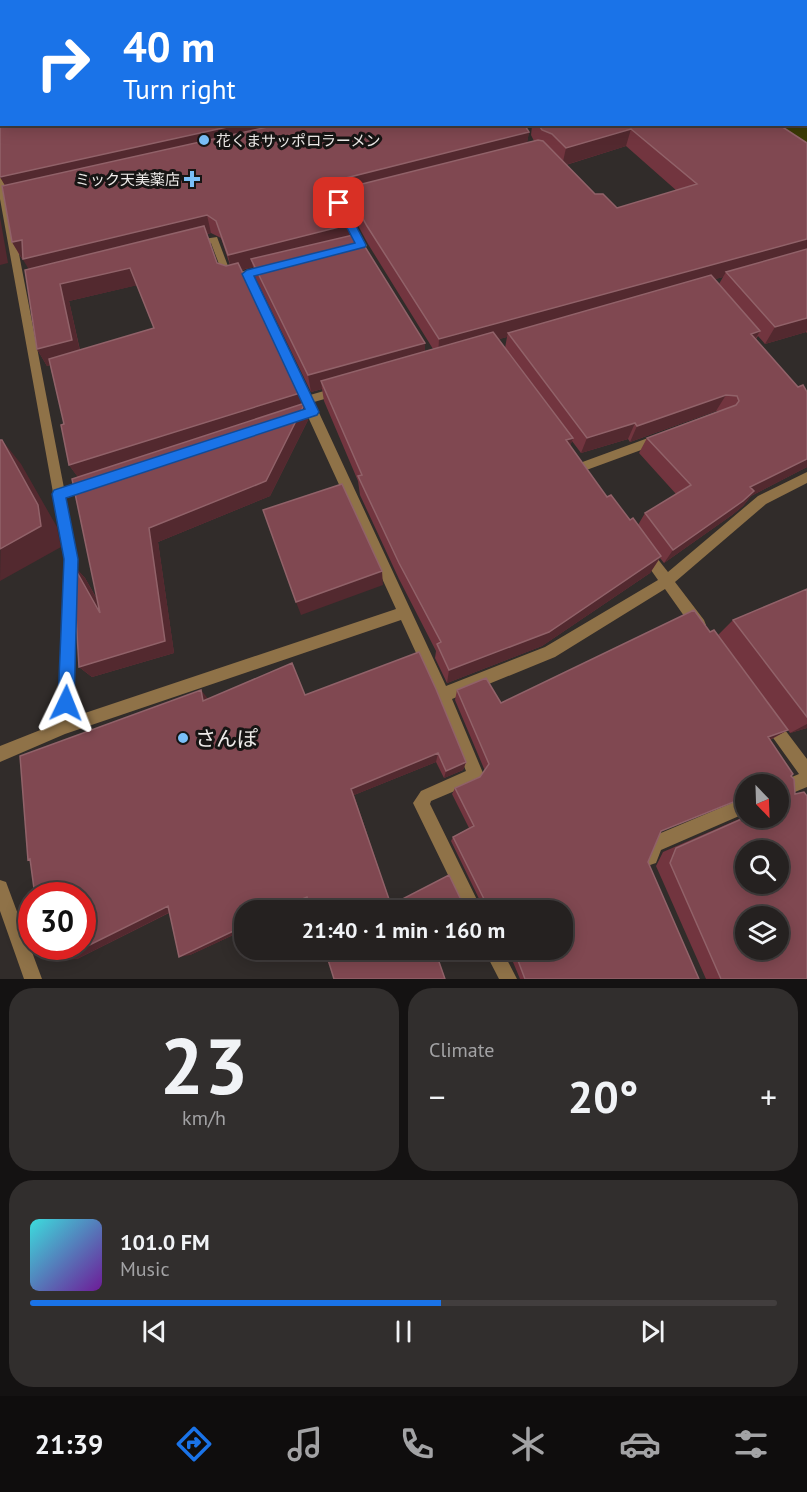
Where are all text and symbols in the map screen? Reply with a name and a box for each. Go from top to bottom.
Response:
text: 40 m [123,19,215,74]
icon: right [24,24,102,102]
text: Turn right [123,72,236,106]
place label: 花くまサッポロラーメン [216,131,380,150]
marker: 花くまサッポロラーメン [197,133,211,147]
place label: ミック天美薬店 [75,170,180,189]
marker: ミック天美薬店 [185,172,199,186]
pin [313,177,364,228]
icon: arrive [322,186,355,219]
position arrow [34,671,98,735]
place label: さんぽ [195,725,258,752]
marker: さんぽ [176,731,190,745]
north arrow [735,774,789,828]
map controls [735,774,789,960]
button: search [735,840,789,894]
speed limit sign: 30 [18,882,96,960]
button: layers [735,906,789,960]
text: 21:40 · 1 min · 160 m [302,916,505,944]
text: 23 [160,1015,248,1116]
text: Climate [429,1037,495,1063]
text: 20° [568,1067,638,1125]
text: − [429,1075,446,1118]
text: + [760,1075,777,1118]
text: km/h [182,1105,226,1131]
text: 101.0 FM [120,1228,210,1256]
text: Music [120,1256,169,1282]
icon: previous [138,1315,171,1348]
icon: pause [387,1315,420,1348]
icon: next [636,1315,669,1348]
icon: directions [173,1423,215,1465]
icon: music [284,1423,326,1465]
icon: phone [396,1423,438,1465]
icon: climate [507,1423,549,1465]
icon: car [619,1423,661,1465]
icon: filters [730,1423,772,1465]
text: 21:39 [35,1427,103,1461]

